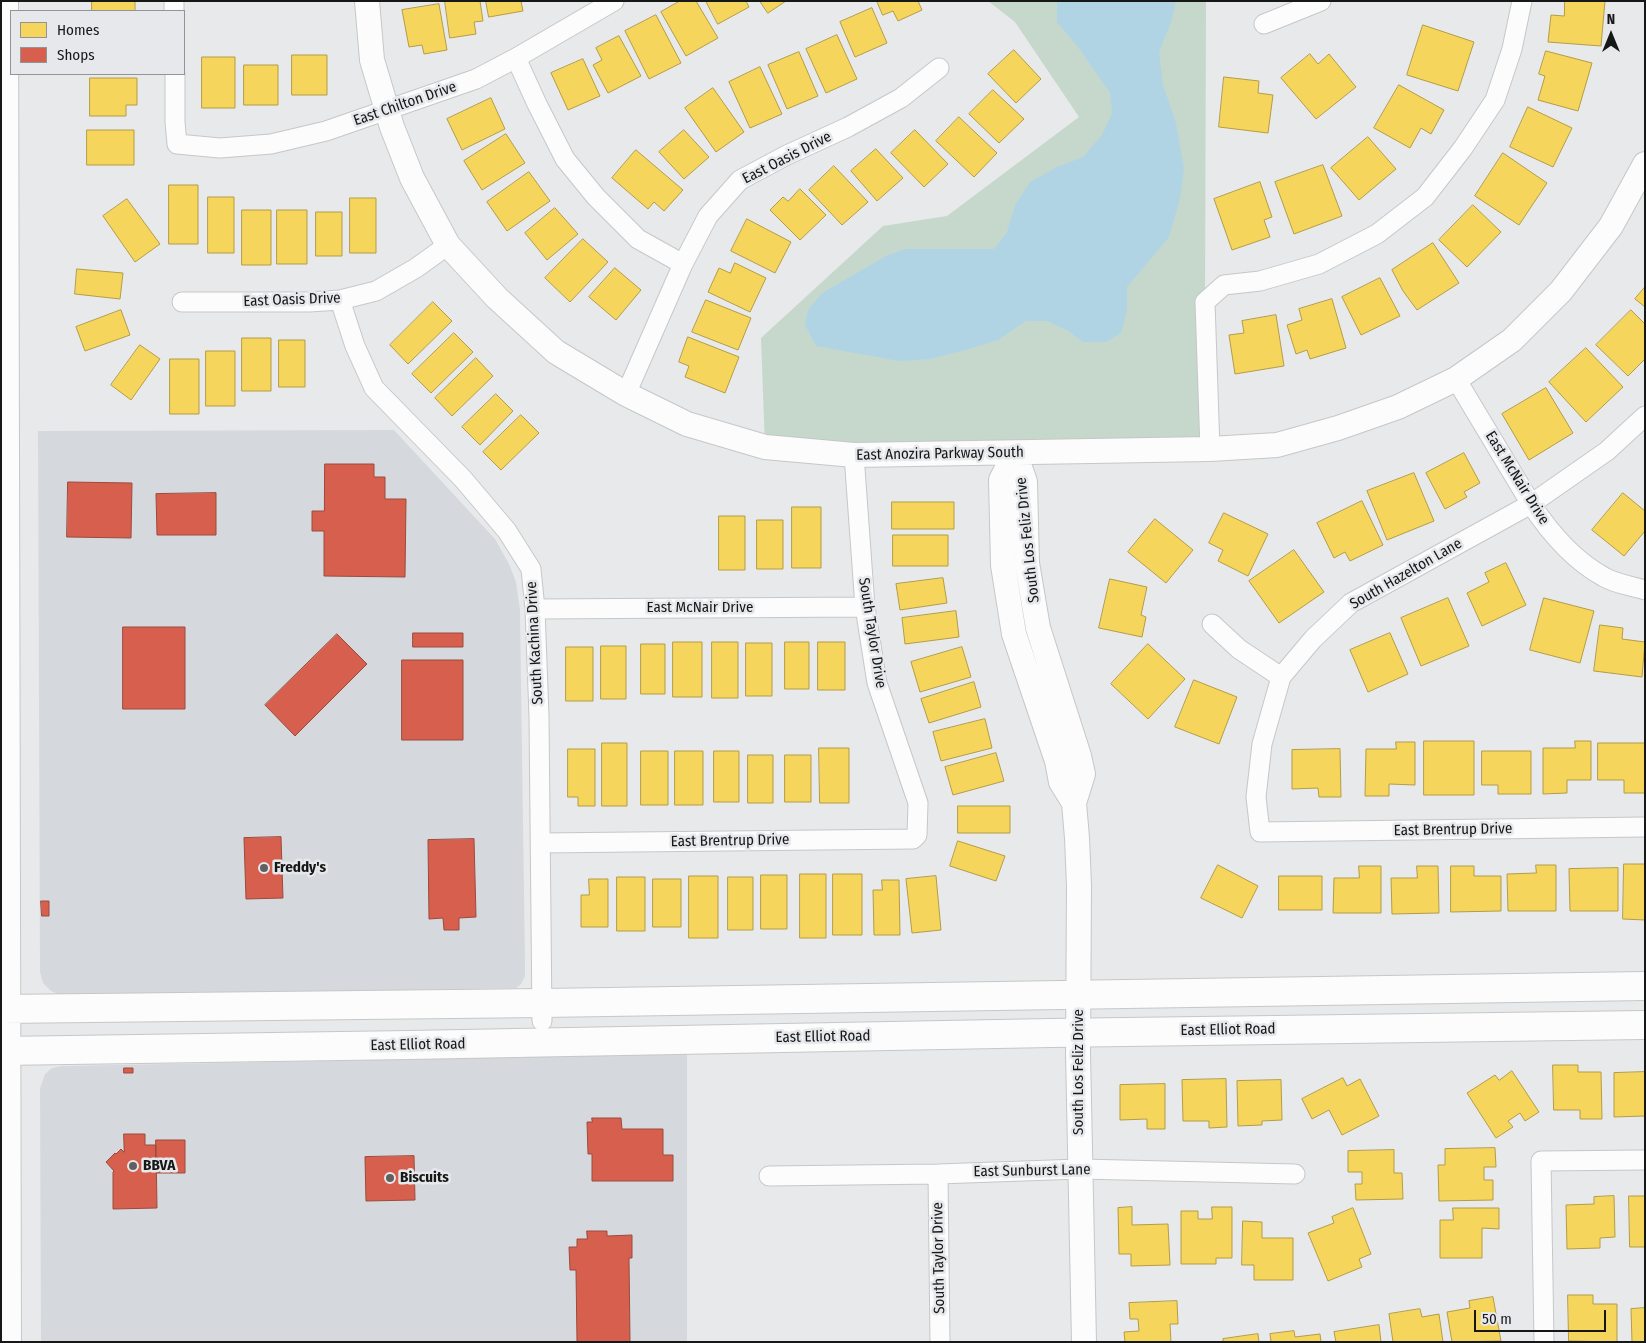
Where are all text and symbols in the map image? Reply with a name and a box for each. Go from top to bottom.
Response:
legend [10,10,185,75]
north arrow [1586,10,1636,60]
text: N [1607,11,1615,28]
text: Homes [57,21,99,39]
text: Shops [57,46,95,64]
street label: East Chilton Drive [351,78,459,130]
street label: East Oasis Drive [740,128,834,188]
street label: East Oasis Drive [243,289,341,311]
street label: East McNair Drive [1481,428,1553,528]
street label: East Anozira Parkway South [856,444,1024,464]
street label: South Los Feliz Drive [1012,476,1044,604]
street label: South Hazelton Lane [1347,535,1465,613]
street label: South Taylor Drive [854,576,890,690]
street label: South Kachina Drive [523,581,547,705]
street label: East McNair Drive [647,599,753,617]
street label: East Brentrup Drive [1394,820,1512,840]
street label: East Brentrup Drive [671,831,789,851]
place label: Freddy's [274,859,326,877]
marker: Freddy's [258,862,270,874]
street label: South Los Feliz Drive [1070,1009,1088,1135]
street label: East Elliot Road [1180,1020,1276,1040]
street label: East Elliot Road [775,1027,871,1047]
street label: East Elliot Road [370,1035,466,1055]
place label: BBVA [143,1157,175,1175]
marker: BBVA [127,1160,139,1172]
street label: East Sunburst Lane [973,1161,1091,1181]
place label: Biscuits [400,1169,449,1187]
marker: Biscuits [384,1172,396,1184]
street label: South Taylor Drive [929,1202,949,1314]
scale bar [1476,1300,1608,1332]
text: 50 m [1482,1310,1512,1328]

